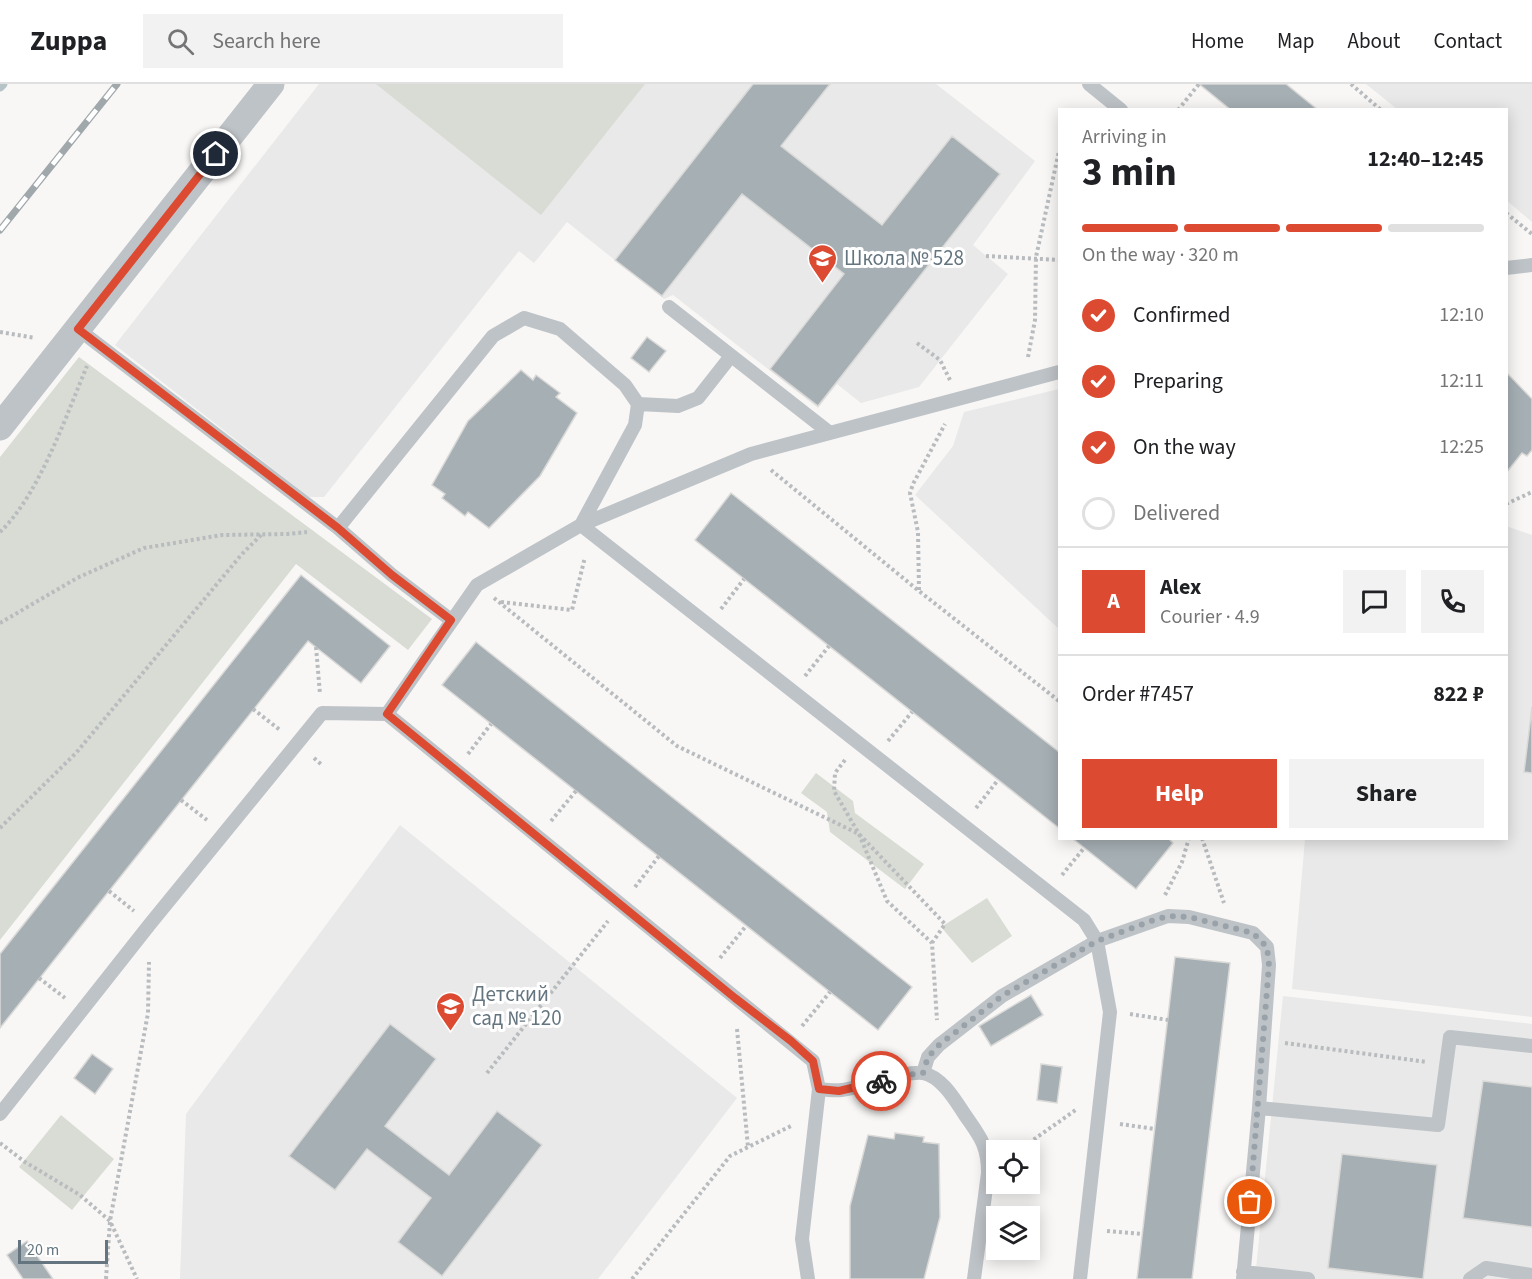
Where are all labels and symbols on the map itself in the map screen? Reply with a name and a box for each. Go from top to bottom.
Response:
pin [190,128,241,179]
school or university icon: Школа № 528 [807,242,839,284]
place label: Школа № 528 [844,243,964,273]
place label: Детский сад № 120 [472,979,562,1033]
school or university icon: Детский сад № 120 [435,990,467,1032]
courier [851,1051,911,1111]
pin [1224,1176,1275,1227]
scale bar [18,1237,108,1264]

